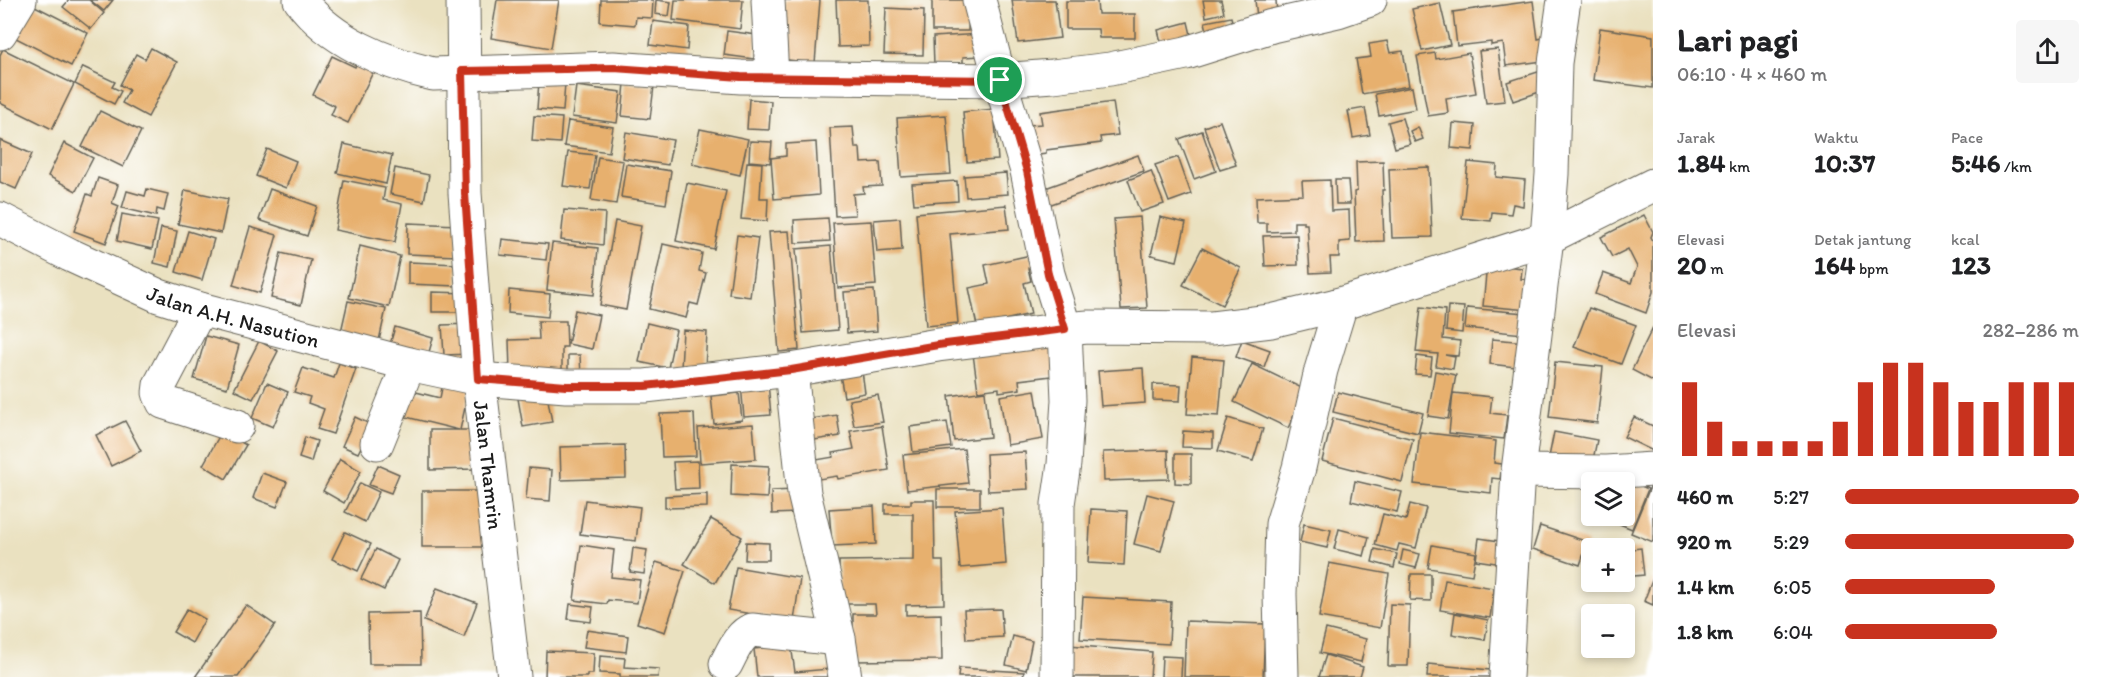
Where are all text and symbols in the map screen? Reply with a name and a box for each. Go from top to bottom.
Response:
text: Lari pagi [1677,20,1799,59]
button: share [2016,20,2079,83]
pin [974,54,1025,105]
text: 06:10 · 4 × 460 m [1677,62,1827,86]
icon: arrive [983,63,1016,96]
text: Jarak [1677,128,1715,147]
text: Waktu [1814,128,1858,147]
text: Pace [1951,128,1983,147]
text: 1.84 [1677,147,1725,179]
text: 10:37 [1814,147,1876,179]
text: 5:46 [1951,147,2000,179]
text: km [1725,157,1750,176]
text: /km [2000,157,2032,176]
text: Elevasi [1677,230,1725,249]
text: Detak jantung [1814,230,1911,249]
text: kcal [1951,230,1979,249]
text: 20 [1677,249,1707,281]
text: 164 [1814,249,1855,281]
text: 123 [1951,249,1991,281]
text: m [1707,259,1724,278]
text: bpm [1855,259,1889,278]
street label: Jalan A.H. Nasution [143,280,322,352]
text: Elevasi [1677,318,1736,342]
text: 282–286 m [1982,318,2079,342]
street label: Jalan Thamrin [469,399,509,531]
map controls [1581,472,1635,658]
button: layers [1581,472,1635,526]
text: 460 m [1677,485,1733,509]
text: 5:27 [1773,485,1809,509]
text: 920 m [1677,530,1732,554]
text: 5:29 [1773,530,1809,554]
button: + [1581,538,1635,592]
text: 1.4 km [1677,575,1734,599]
text: 6:05 [1773,575,1811,599]
button: − [1581,604,1635,658]
text: 1.8 km [1677,620,1733,644]
text: 6:04 [1773,620,1813,644]

